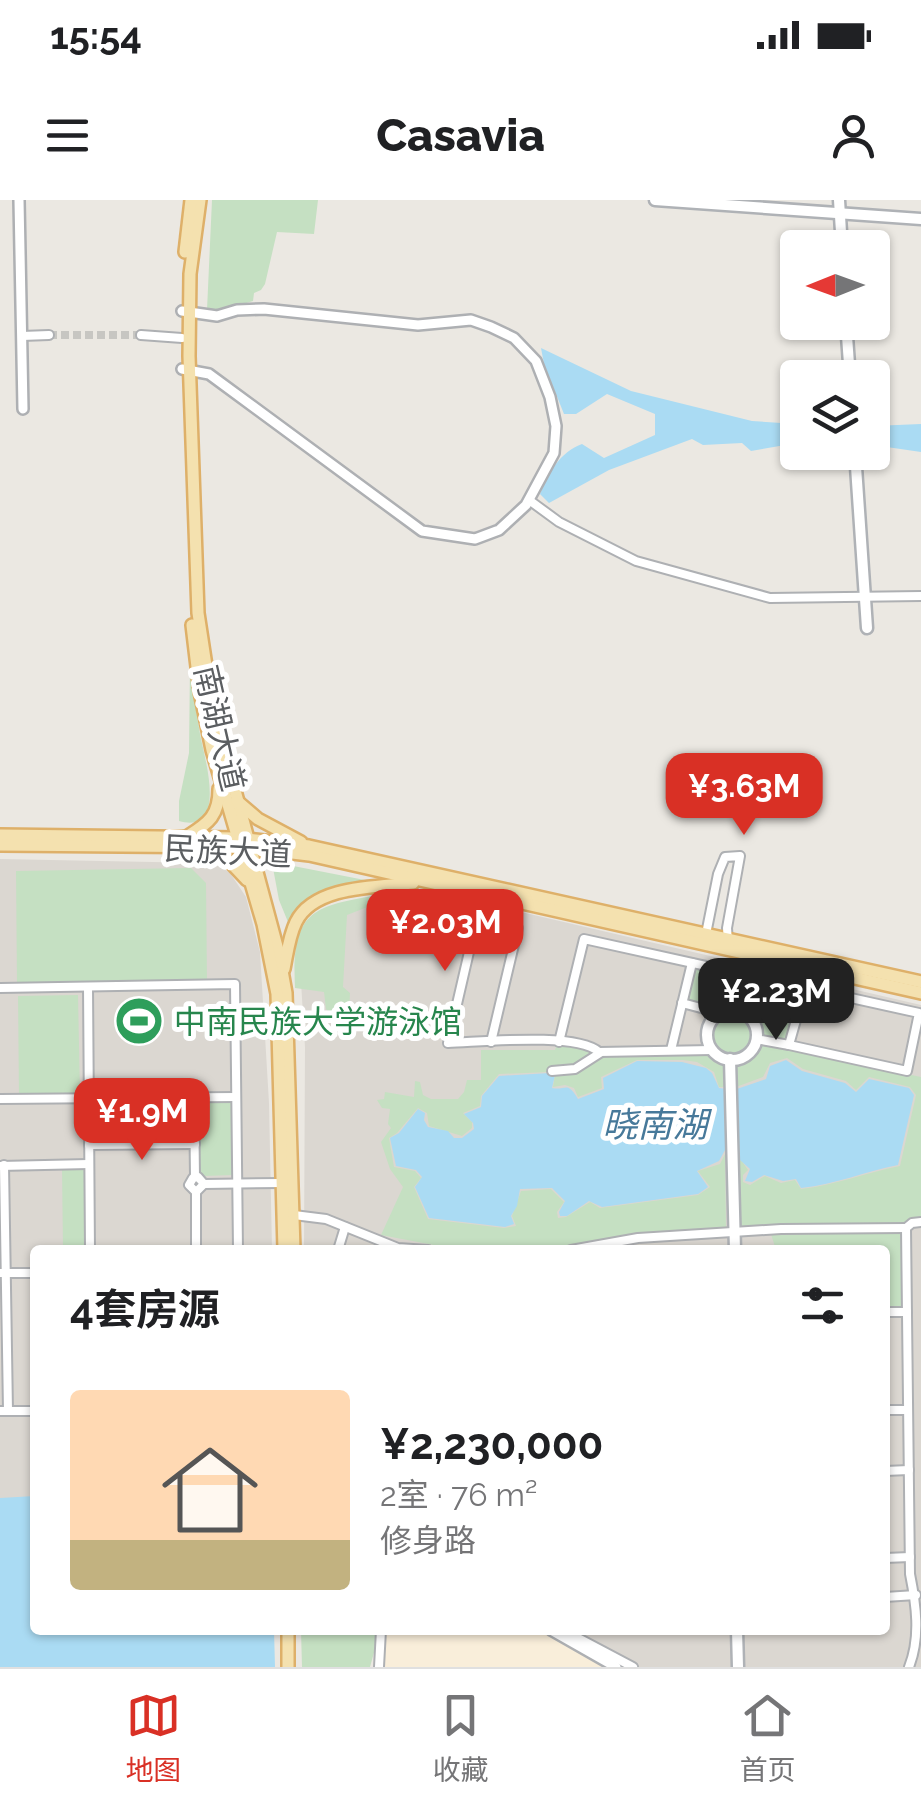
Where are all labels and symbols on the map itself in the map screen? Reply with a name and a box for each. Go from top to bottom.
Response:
north arrow [780,230,890,340]
street label: 南湖大道 [188,661,252,795]
pin: ¥3.63M [663,753,825,838]
street label: 民族大道 [163,829,293,873]
pin: ¥2.03M [364,889,526,974]
pin: ¥2.23M [695,958,857,1043]
sports icon: 中南民族大学游泳馆 [113,995,165,1047]
place label: 中南民族大学游泳馆 [174,1003,462,1040]
pin: ¥1.9M [72,1078,212,1163]
water label: 晓南湖 [602,1104,712,1145]

